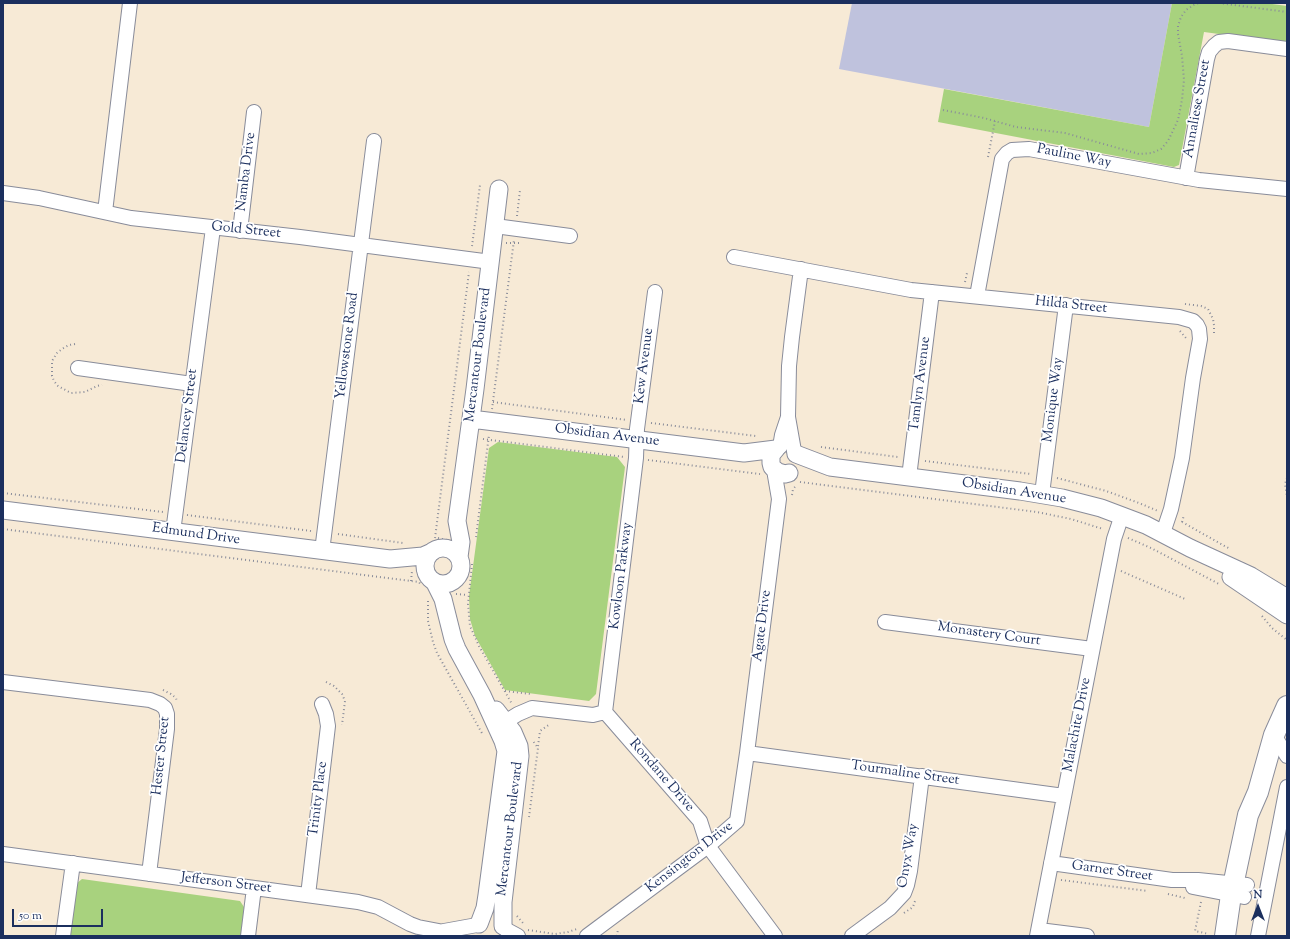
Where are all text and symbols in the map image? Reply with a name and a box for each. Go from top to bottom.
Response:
street label: Annaliese Street [1181,58,1215,160]
street label: Namba Drive [234,131,260,213]
street label: Pauline Way [1035,142,1113,172]
street label: Gold Street [210,219,282,243]
street label: Mercantour Boulevard [462,287,496,423]
street label: Yellowstone Road [333,292,363,400]
street label: Hilda Street [1034,294,1108,318]
street label: Kew Avenue [632,327,658,405]
street label: Tamlyn Avenue [907,336,935,432]
street label: Monique Way [1040,356,1068,444]
street label: Delancey Street [174,368,202,464]
street label: Obsidian Avenue [554,421,660,451]
street label: Obsidian Avenue [961,475,1067,509]
street label: Edmund Drive [151,521,241,549]
street label: Kowloon Parkway [607,522,637,630]
street label: Agate Drive [750,589,776,663]
street label: Monastery Court [936,619,1042,651]
street label: Malachite Drive [1061,676,1095,774]
street label: Hester Street [150,716,174,796]
street label: Rondane Drive [625,736,697,816]
street label: Tourmaline Street [850,758,960,790]
street label: Trinity Place [306,760,332,838]
street label: Mercantour Boulevard [494,761,528,897]
street label: Kensington Drive [643,819,737,897]
street label: Onyx Way [895,822,923,890]
street label: Garnet Street [1070,858,1154,886]
street label: Jefferson Street [180,870,272,898]
north arrow [1238,887,1278,927]
text: N [1254,887,1262,903]
scale bar [14,901,105,927]
text: 50 m [19,907,42,925]

